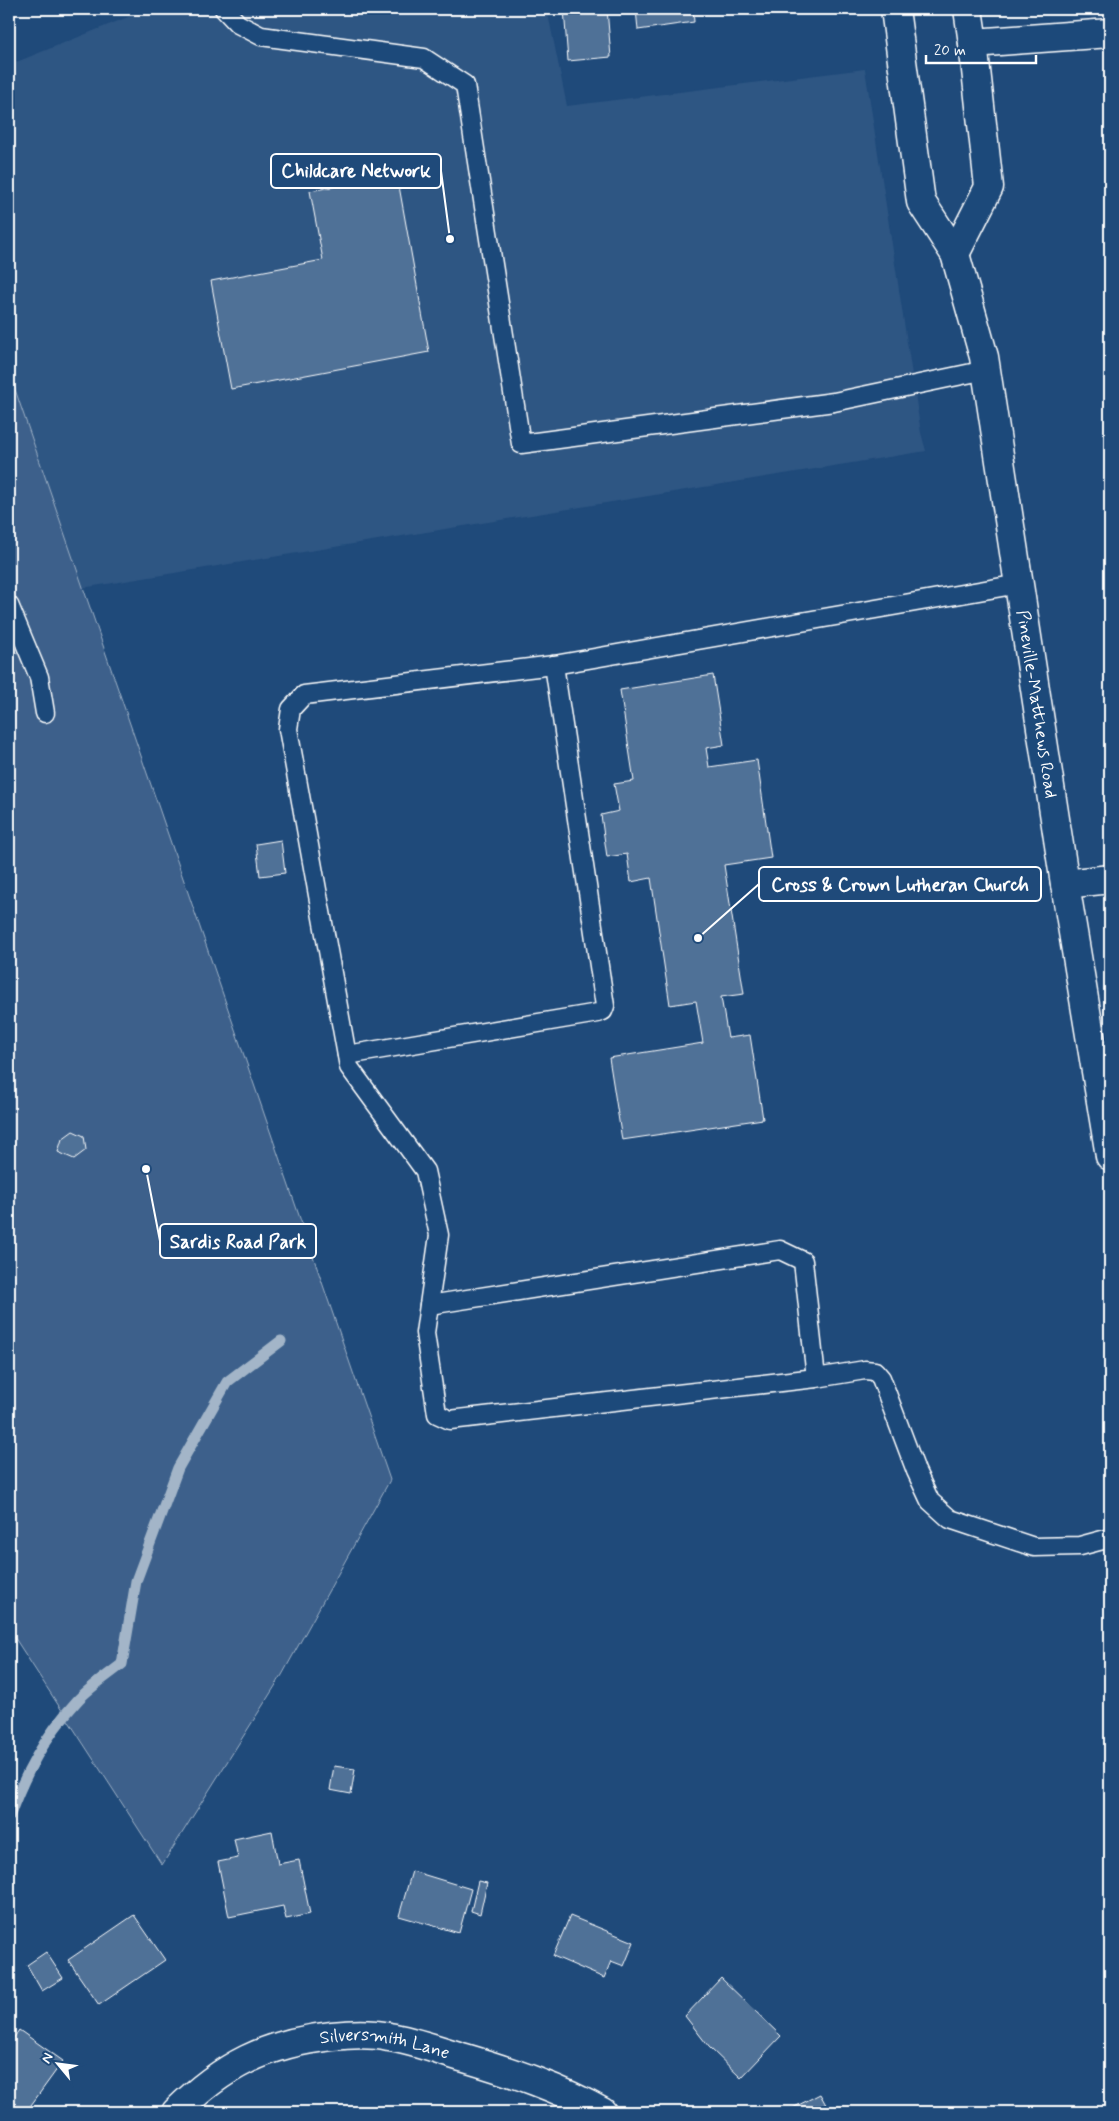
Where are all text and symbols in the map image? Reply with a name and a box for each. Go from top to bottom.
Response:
scale bar [926,32,1036,64]
text: 20 m [934,41,966,61]
callout: Childcare Network [271,154,441,188]
text: Childcare Network [281,159,431,184]
street label: Pineville-Matthews Road [1010,608,1063,800]
callout: Cross & Crown Lutheran Church [759,867,1041,901]
text: Cross & Crown Lutheran Church [771,873,1029,898]
callout: Sardis Road Park [160,1224,316,1258]
text: Sardis Road Park [170,1230,307,1255]
street label: Silversmith Lane [318,2023,453,2066]
north arrow [32,2038,82,2088]
text: N [37,2050,58,2067]

